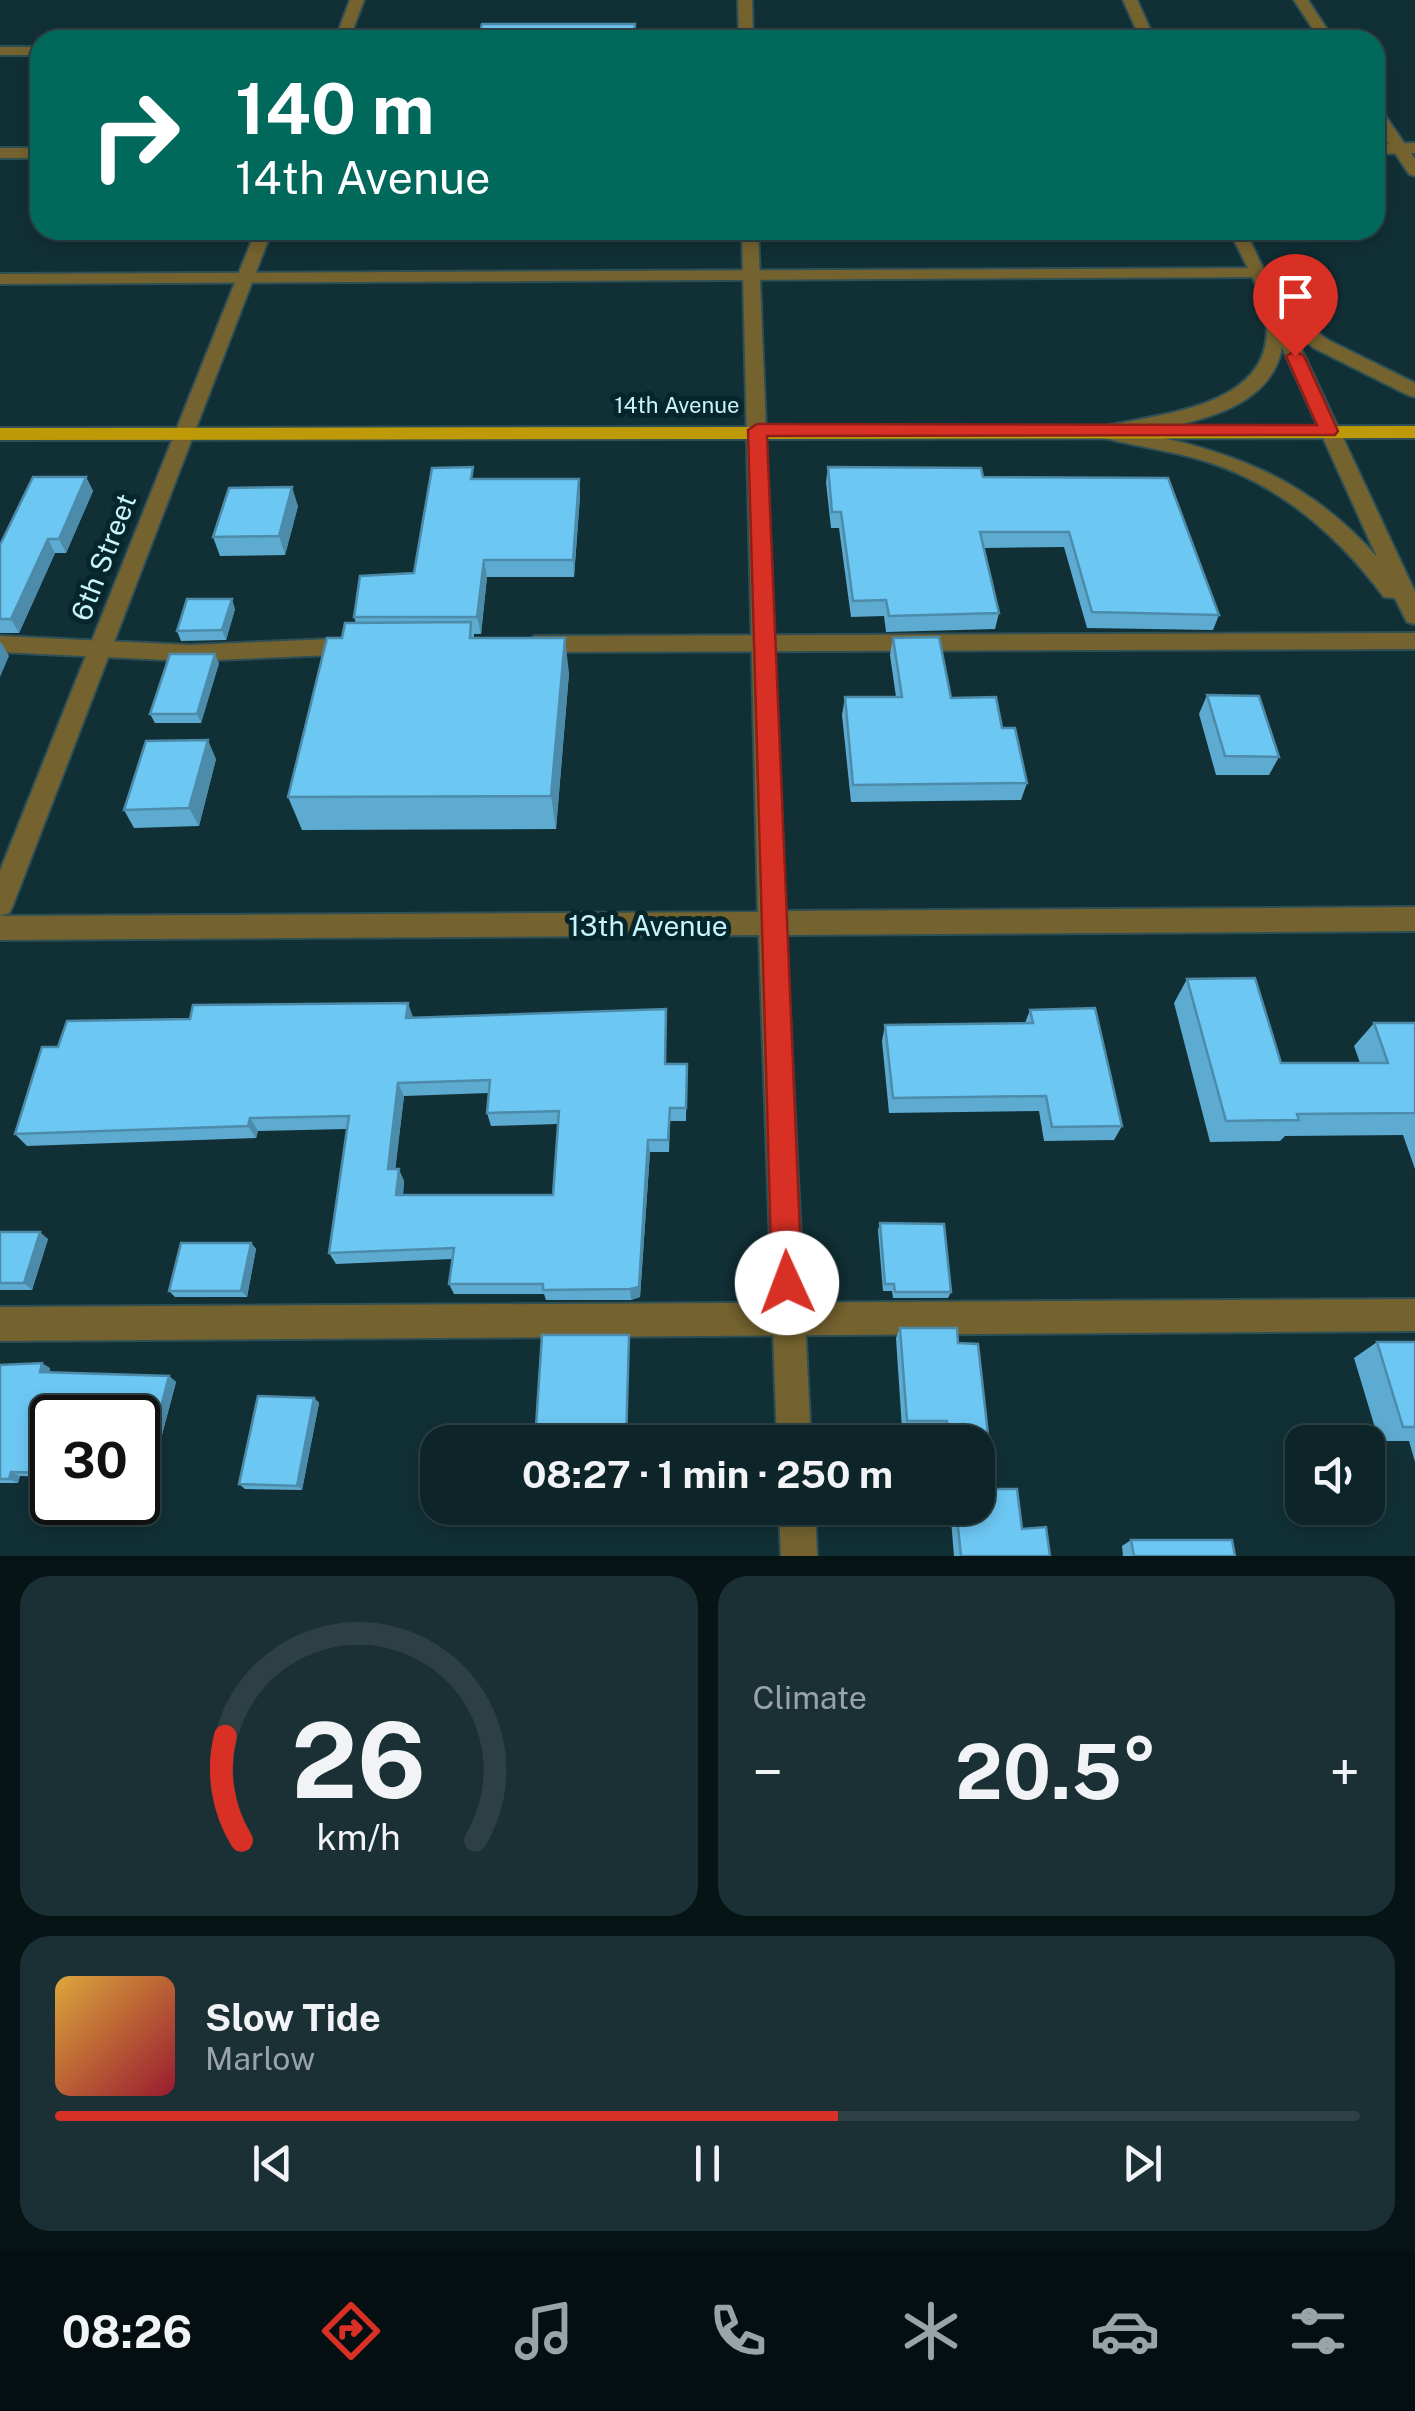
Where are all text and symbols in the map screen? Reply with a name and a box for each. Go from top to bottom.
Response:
text: 140 m [235,67,434,150]
icon: right [70,70,200,200]
text: 14th Avenue [235,151,491,204]
pin [1253,254,1338,357]
icon: arrive [1268,269,1323,324]
street label: 14th Avenue [615,392,739,418]
street label: 6th Street [64,489,142,625]
street label: 13th Avenue [568,909,728,942]
position arrow [735,1231,839,1335]
speed limit sign: 30 [30,1395,160,1525]
map controls [1285,1425,1385,1525]
button: sound [1285,1425,1385,1525]
text: 08:27 · 1 min · 250 m [522,1452,893,1497]
text: Climate [753,1679,867,1716]
text: 26 [291,1699,426,1821]
text: 20.5° [955,1728,1157,1816]
text: − [753,1740,783,1804]
text: + [1329,1740,1360,1804]
text: km/h [317,1816,401,1858]
text: Slow Tide [205,1995,381,2040]
text: Marlow [205,2040,315,2077]
icon: previous [245,2136,300,2191]
icon: pause [680,2136,735,2191]
icon: next [1115,2136,1170,2191]
icon: directions [316,2296,386,2366]
icon: music [509,2296,579,2366]
icon: phone [703,2296,773,2366]
icon: climate [896,2296,966,2366]
icon: car [1090,2296,1160,2366]
icon: filters [1283,2296,1353,2366]
text: 08:26 [62,2305,192,2358]

